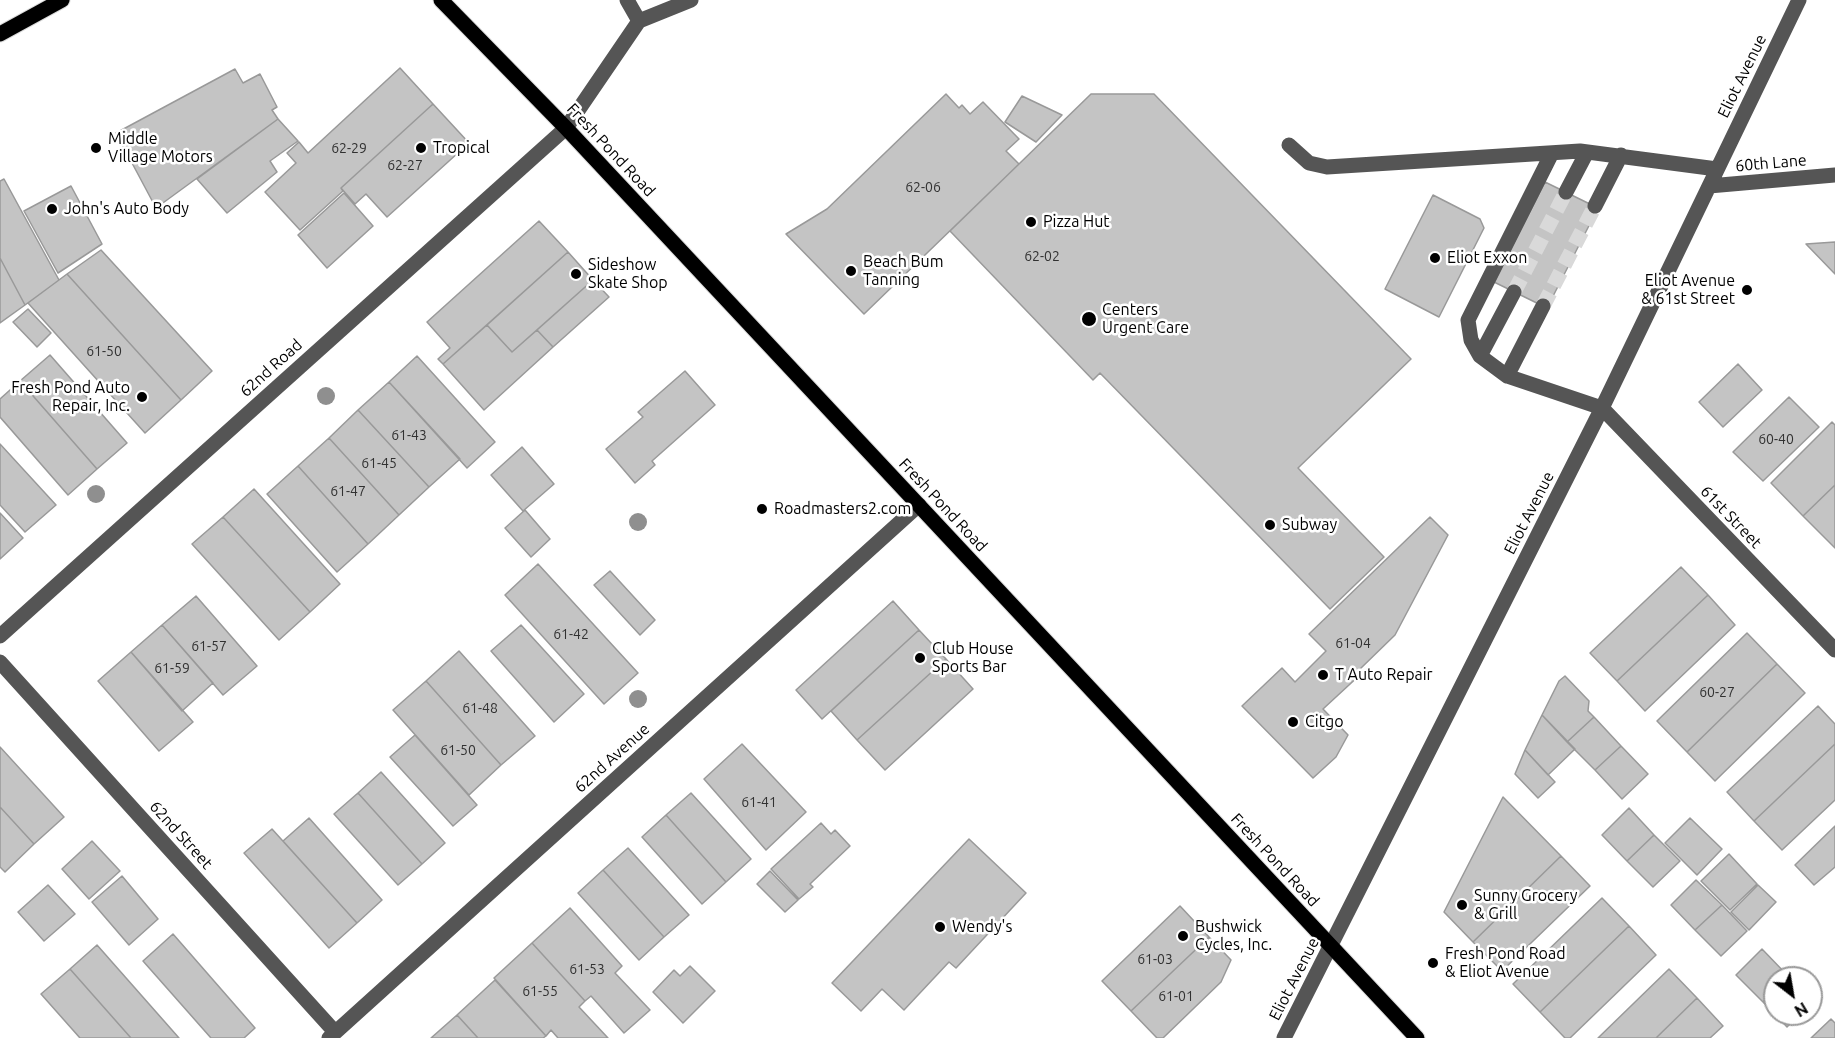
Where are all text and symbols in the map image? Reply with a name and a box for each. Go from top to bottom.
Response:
street label: Eliot Avenue [1714,31,1770,121]
street label: Fresh Pond Road [563,99,659,201]
place label: Middle Village Motors [108,129,213,167]
place label: Tropical [433,138,490,158]
house number: 62-29 [331,140,367,156]
marker: Middle Village Motors [89,141,103,155]
marker: Tropical [414,141,428,155]
street label: 60th Lane [1735,150,1807,176]
house number: 62-27 [387,157,423,173]
house number: 62-06 [905,179,941,195]
place label: John's Auto Body [64,199,189,219]
marker: John's Auto Body [45,202,59,216]
place label: Pizza Hut [1043,212,1110,232]
marker: Pizza Hut [1024,215,1038,229]
house number: 62-02 [1024,248,1060,264]
place label: Eliot Exxon [1447,248,1527,268]
marker: Eliot Exxon [1428,251,1442,265]
place label: Beach Bum Tanning [863,252,944,290]
place label: Sideshow Skate Shop [588,255,668,293]
marker: Beach Bum Tanning [844,264,858,278]
marker: Sideshow Skate Shop [569,267,583,281]
place label: Eliot Avenue & 61st Street [1641,271,1735,309]
marker: Eliot Avenue & 61st Street [1740,283,1754,297]
place label: Centers Urgent Care [1102,300,1189,338]
marker: Centers Urgent Care [1080,310,1098,328]
street label: 62nd Road [236,335,306,401]
house number: 61-50 [86,343,122,359]
place label: Fresh Pond Auto Repair, Inc. [11,378,130,416]
marker: Fresh Pond Auto Repair, Inc. [135,390,149,404]
house number: 61-43 [391,427,427,443]
house number: 60-40 [1758,431,1794,447]
street label: Fresh Pond Road [895,454,991,556]
house number: 61-45 [361,455,397,471]
street label: Eliot Avenue [1500,468,1558,558]
street label: 61st Street [1696,482,1766,552]
house number: 61-47 [330,483,366,499]
place label: Roadmasters2.com [774,499,911,519]
marker: Roadmasters2.com [755,502,769,516]
place label: Subway [1282,515,1337,535]
marker: Subway [1263,518,1277,532]
house number: 61-42 [553,626,589,642]
house number: 61-04 [1335,635,1371,651]
house number: 61-57 [191,638,227,654]
place label: Club House Sports Bar [932,639,1014,677]
marker: Club House Sports Bar [913,651,927,665]
house number: 61-59 [154,660,190,676]
place label: T Auto Repair [1335,665,1433,685]
marker: T Auto Repair [1316,668,1330,682]
house number: 60-27 [1699,684,1735,700]
house number: 61-48 [462,700,498,716]
place label: Citgo [1305,712,1344,732]
marker: Citgo [1286,715,1300,729]
street label: 62nd Avenue [571,719,653,797]
house number: 61-50 [440,742,476,758]
house number: 61-41 [741,794,777,810]
street label: 62nd Street [145,797,217,873]
street label: Fresh Pond Road [1227,809,1323,911]
place label: Sunny Grocery & Grill [1474,886,1577,924]
marker: Sunny Grocery & Grill [1455,898,1469,912]
place label: Wendy's [952,917,1012,937]
place label: Bushwick Cycles, Inc. [1195,917,1272,955]
marker: Wendy's [933,920,947,934]
marker: Bushwick Cycles, Inc. [1176,929,1190,943]
street label: Eliot Avenue [1265,934,1323,1024]
place label: Fresh Pond Road & Eliot Avenue [1445,944,1566,982]
house number: 61-03 [1137,951,1173,967]
marker: Fresh Pond Road & Eliot Avenue [1426,956,1440,970]
house number: 61-53 [569,961,605,977]
north arrow [1763,966,1823,1026]
house number: 61-55 [522,983,558,999]
house number: 61-01 [1158,988,1194,1004]
text: N [1791,999,1811,1021]

